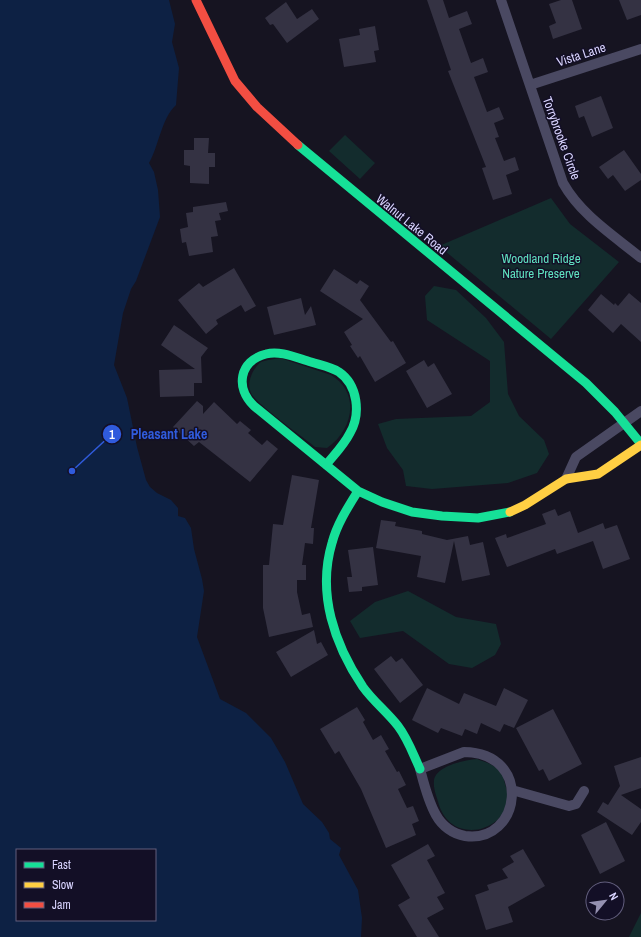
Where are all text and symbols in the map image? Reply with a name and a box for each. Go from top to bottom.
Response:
street label: Vista Lane [554,39,608,70]
street label: Torrybrooke Circle [539,94,584,182]
street label: Walnut Lake Road [372,190,451,259]
park label: Woodland Ridge Nature Preserve [501,250,581,282]
callout: Pleasant Lake [102,421,215,447]
text: Pleasant Lake [131,425,207,443]
text: 1 [109,427,115,443]
legend [16,849,156,921]
text: Fast [52,857,71,873]
text: Slow [52,877,74,893]
north arrow [585,881,625,921]
text: N [606,890,621,902]
text: Jam [52,897,71,913]

